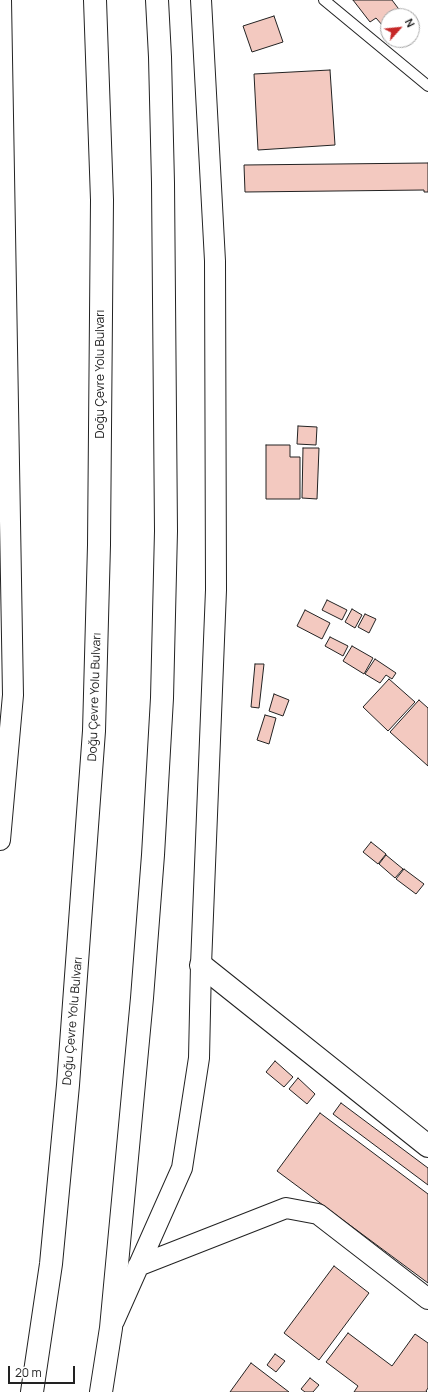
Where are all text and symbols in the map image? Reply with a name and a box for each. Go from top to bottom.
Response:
north arrow [380,8,420,48]
text: N [402,16,419,30]
street label: Doğu Çevre Yolu Bulvarı [94,310,108,438]
street label: Doğu Çevre Yolu Bulvarı [86,632,104,762]
street label: Doğu Çevre Yolu Bulvarı [60,956,86,1086]
scale bar [10,1358,77,1384]
text: 20 m [15,1364,42,1381]

